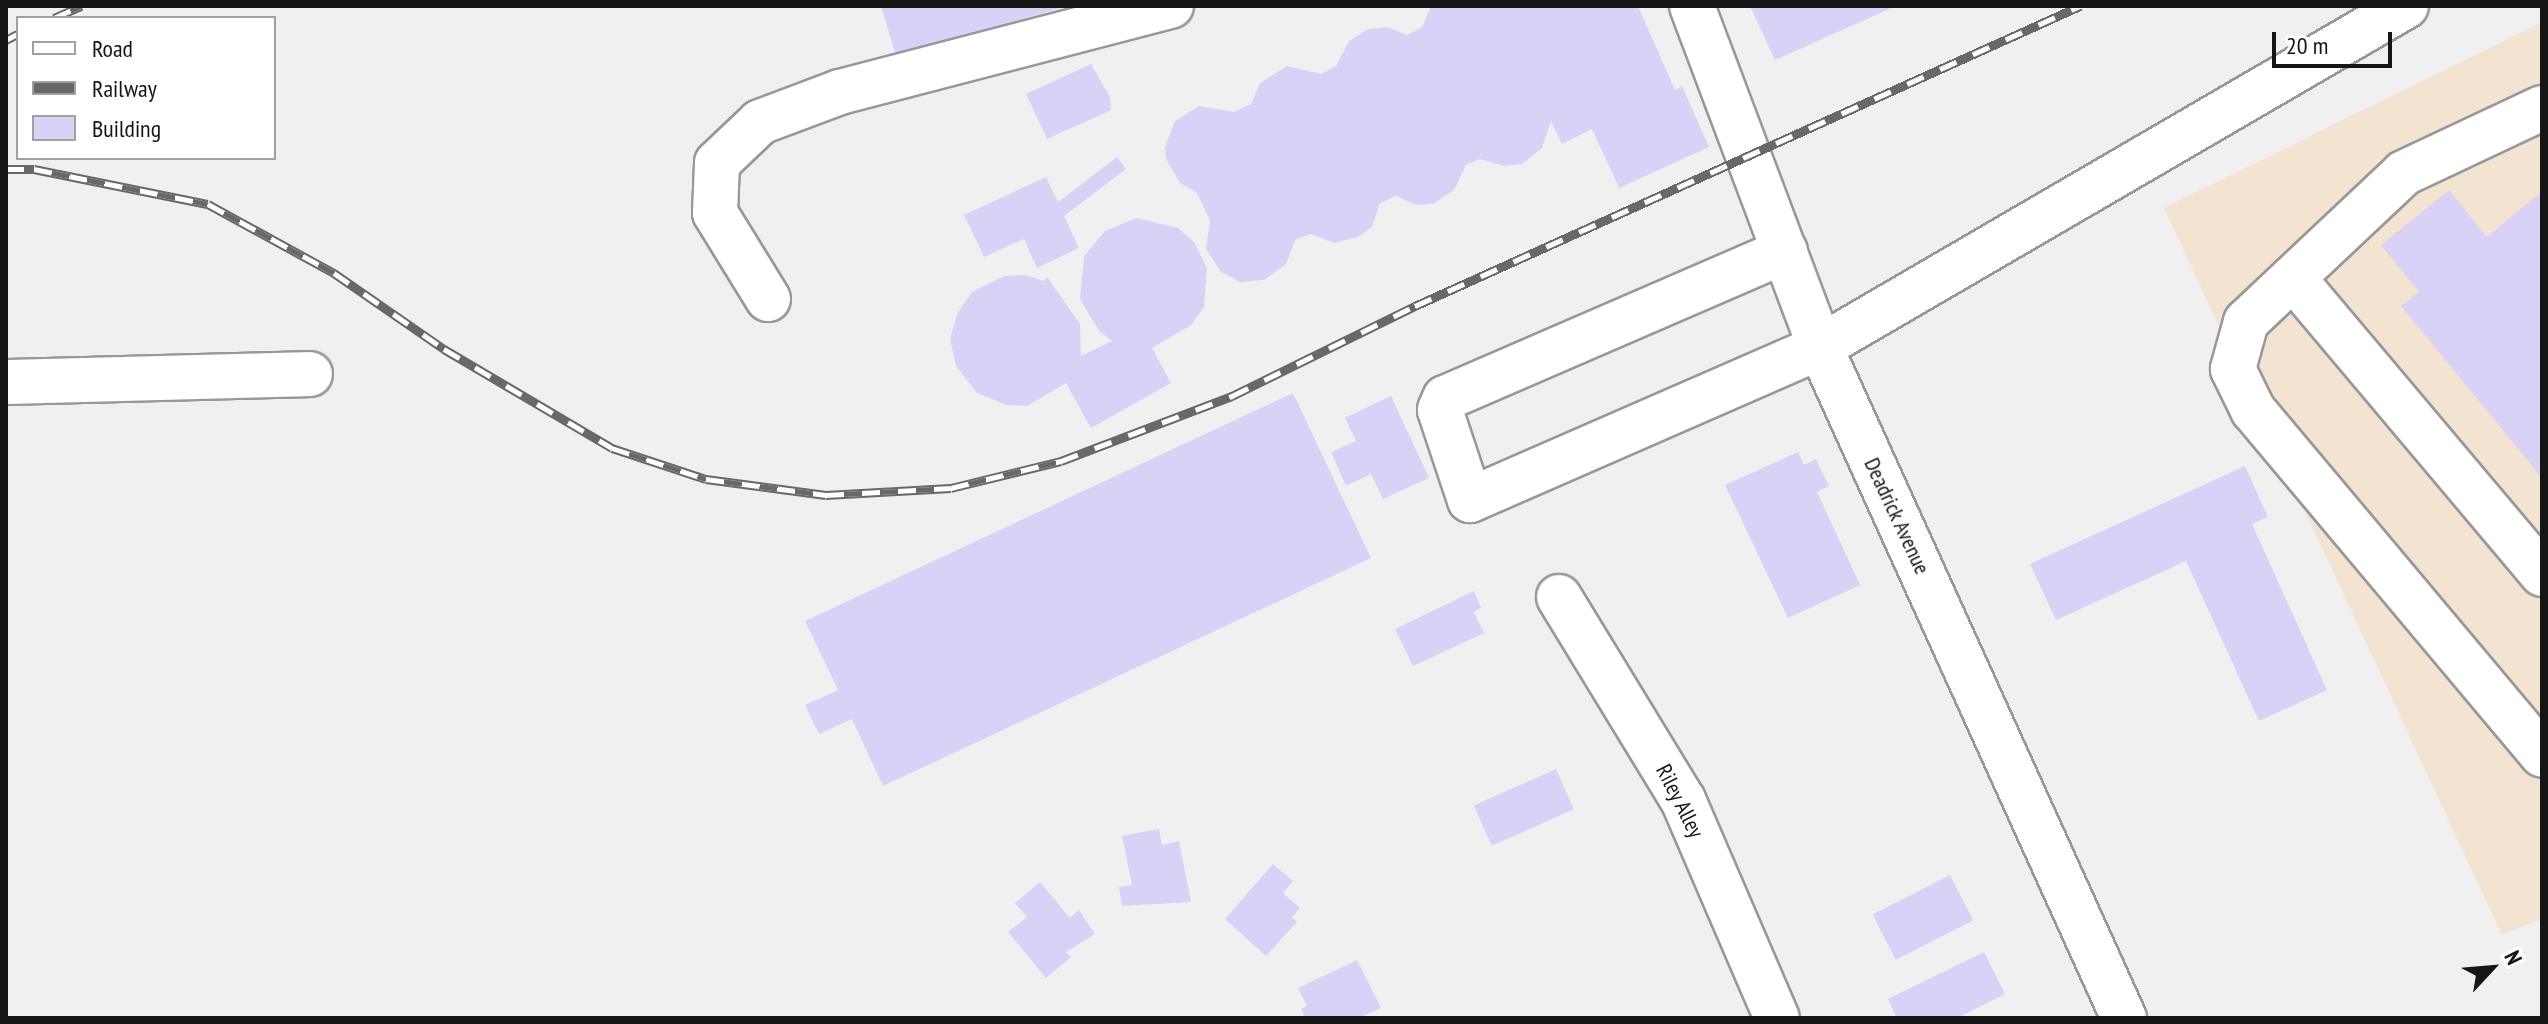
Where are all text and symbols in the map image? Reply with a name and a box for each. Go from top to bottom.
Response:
legend [16,16,276,160]
scale bar [2276,16,2396,66]
text: 20 m [2286,30,2328,61]
text: Road [92,33,133,64]
text: Railway [92,73,157,104]
text: Building [92,113,161,144]
street label: Deadrick Avenue [1858,453,1936,579]
street label: Riley Alley [1650,759,1710,843]
north arrow [2452,928,2532,1008]
text: N [2498,946,2529,969]

